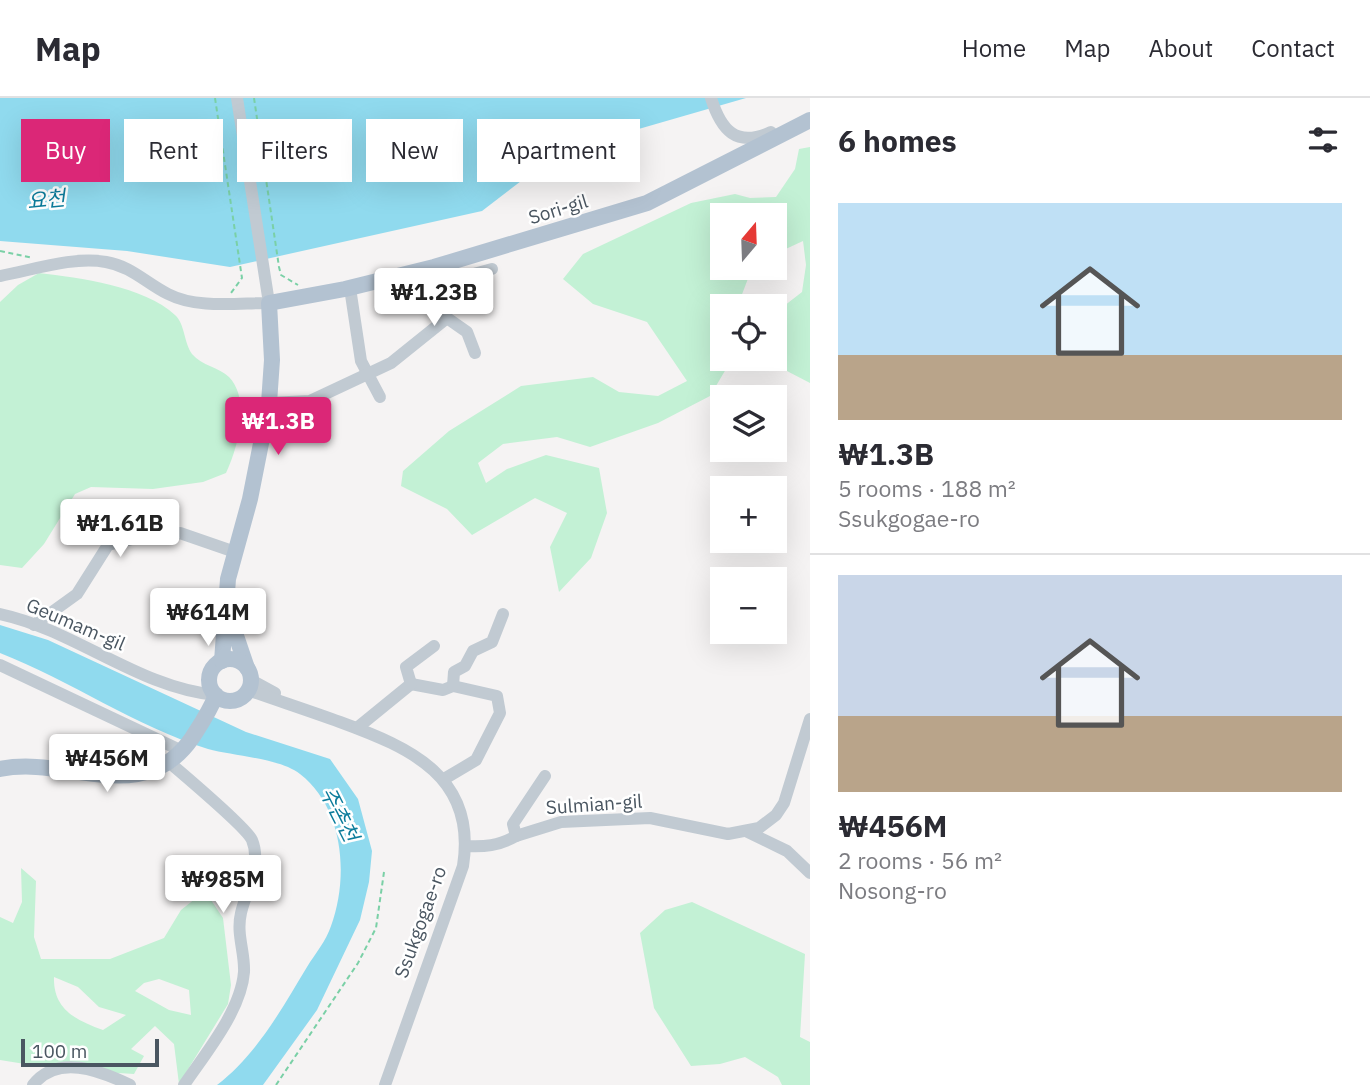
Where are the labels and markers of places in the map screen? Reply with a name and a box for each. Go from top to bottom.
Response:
pin: ₩1.23B [377,268,491,328]
pin: ₩1.3B [229,398,327,457]
pin: ₩1.61B [63,500,177,559]
pin: ₩614M [159,588,257,648]
pin: ₩456M [58,734,156,794]
pin: ₩985M [174,856,272,915]

